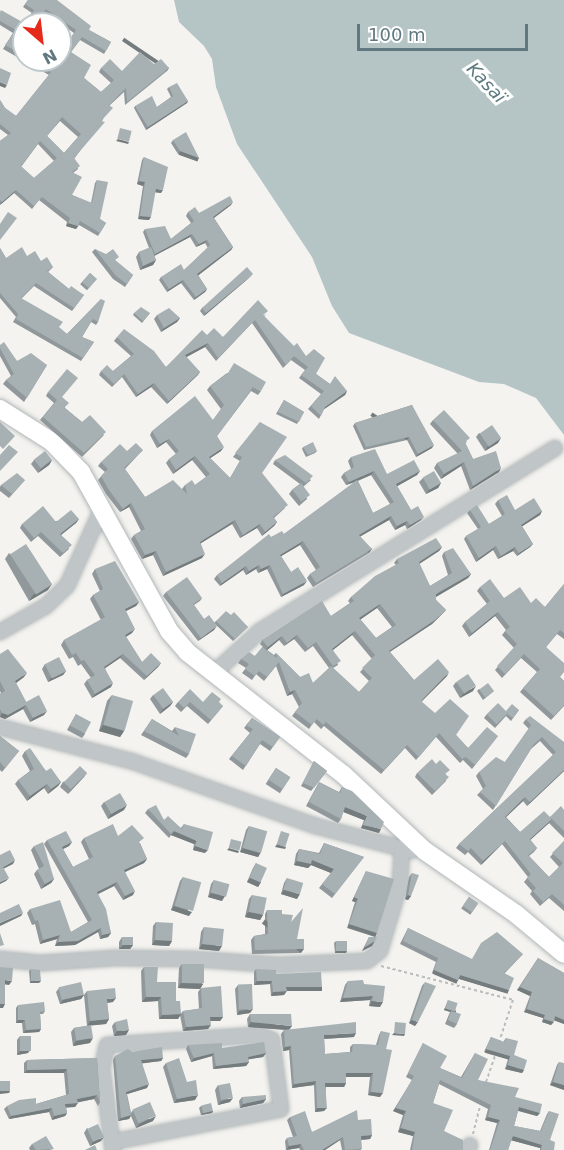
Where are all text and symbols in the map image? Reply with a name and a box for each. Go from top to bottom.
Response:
north arrow [12,12,72,72]
scale bar [360,12,531,50]
text: 100 m [368,24,426,45]
text: N [39,45,60,68]
water label: Kasaï [462,58,510,108]

